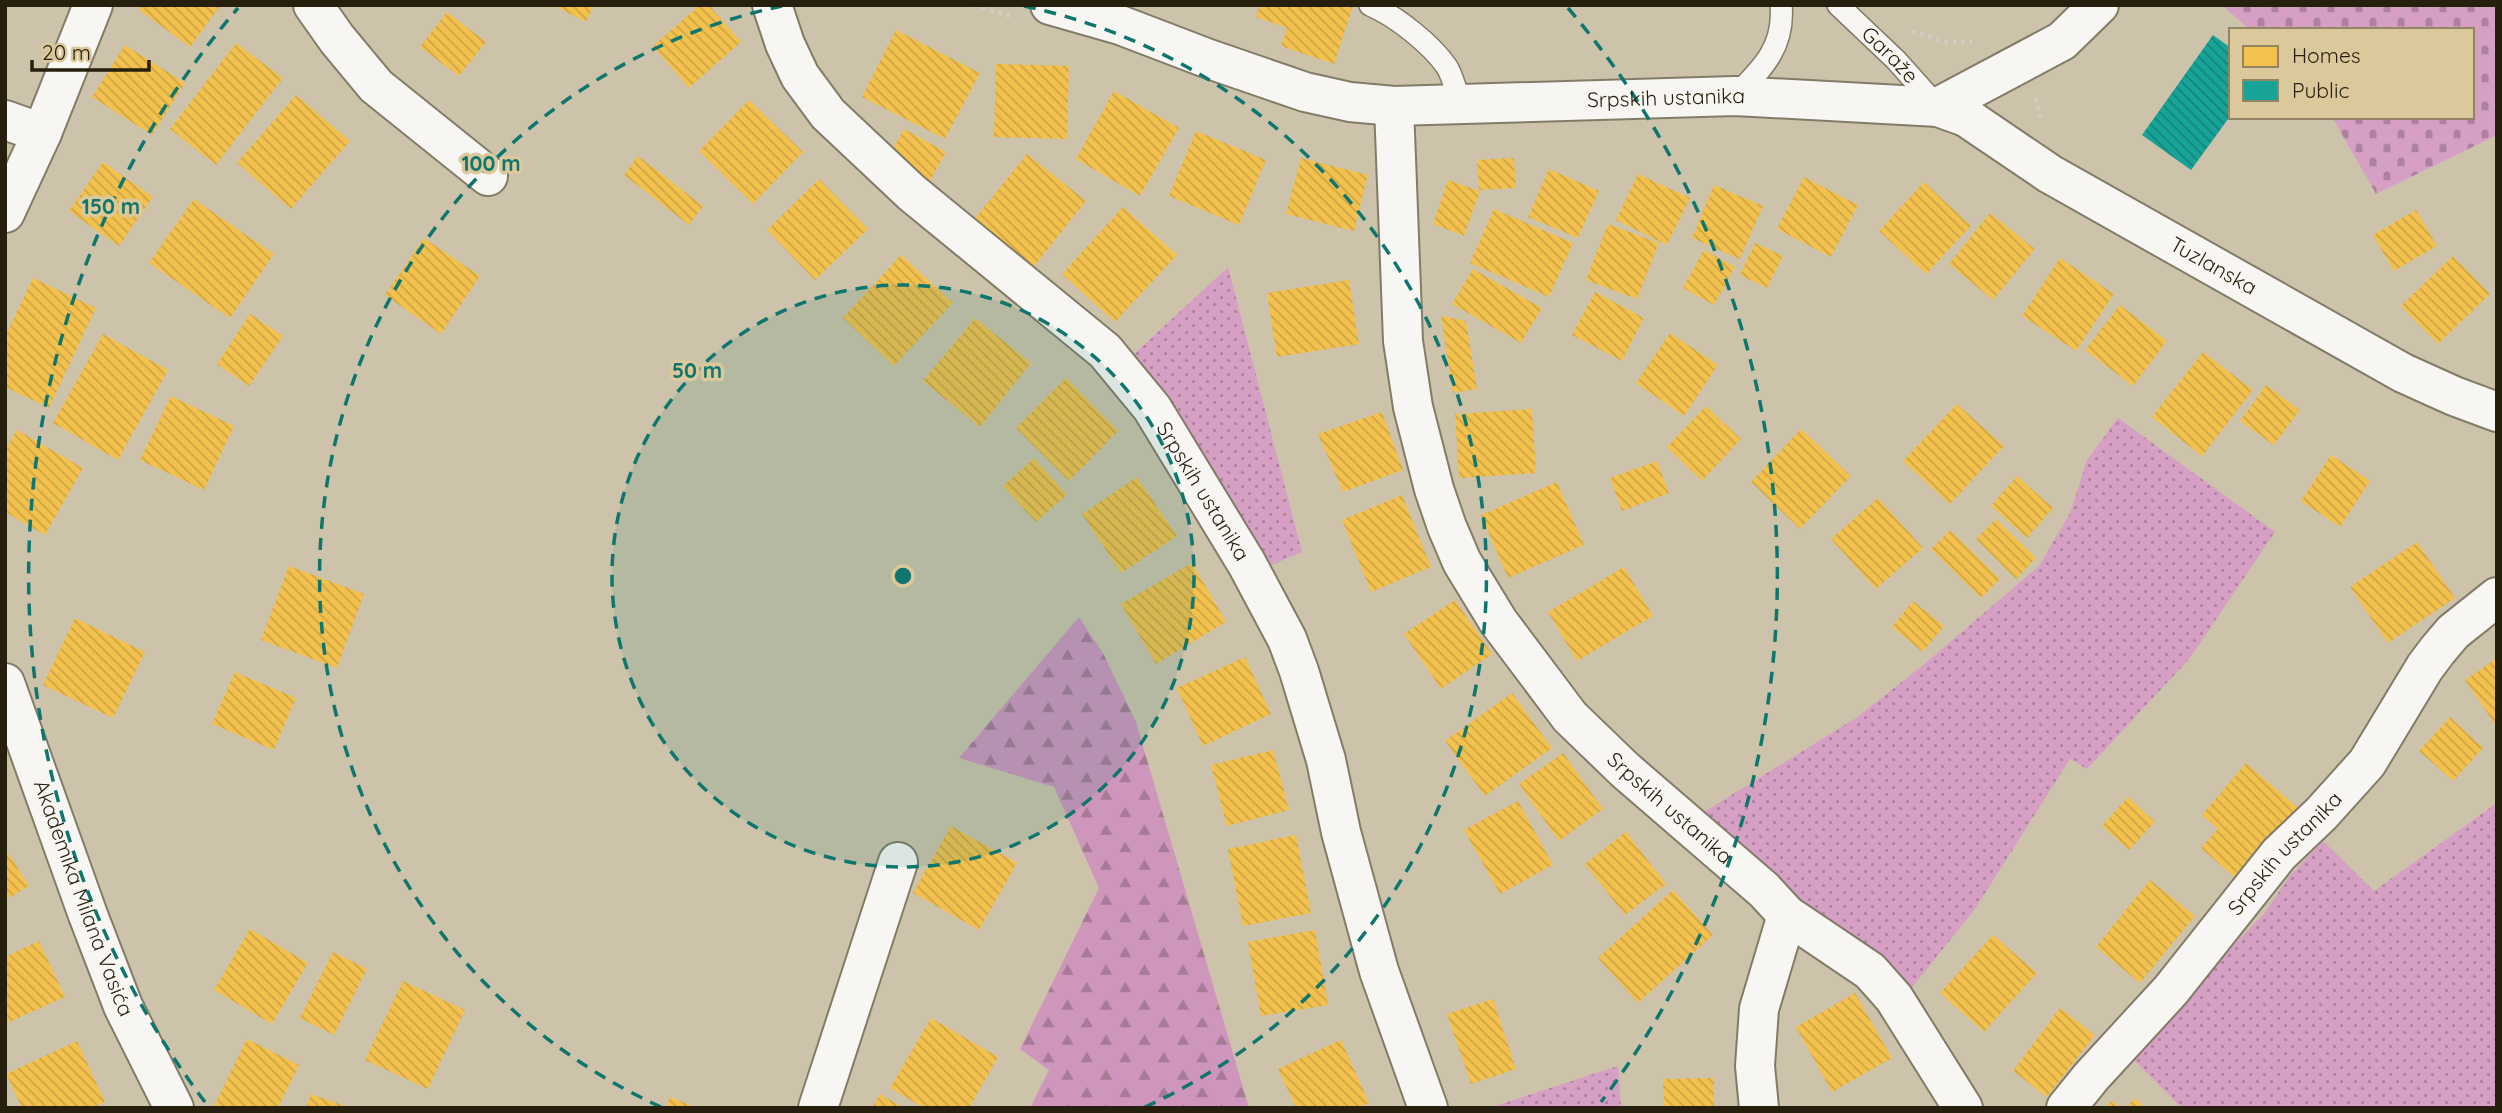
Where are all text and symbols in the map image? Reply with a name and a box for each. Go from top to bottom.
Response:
street label: Garaže [1857,20,1925,88]
scale bar [32,28,149,72]
legend [2229,28,2474,119]
text: 20 m [42,39,91,65]
text: Homes [2292,42,2361,68]
text: Public [2292,77,2349,103]
street label: Srpskih ustanika [1587,82,1746,112]
text: 100 m [461,150,521,176]
text: 150 m [82,193,140,219]
street label: Tuzlanska [2166,230,2262,300]
text: 50 m [672,357,722,383]
street label: Srpskih ustanika [1151,417,1256,565]
centre of rings [891,564,915,588]
street label: Srpskih ustanika [1602,746,1738,869]
street label: Akademika Milana Vasića [29,776,140,1020]
street label: Srpskih ustanika [2222,786,2347,920]

